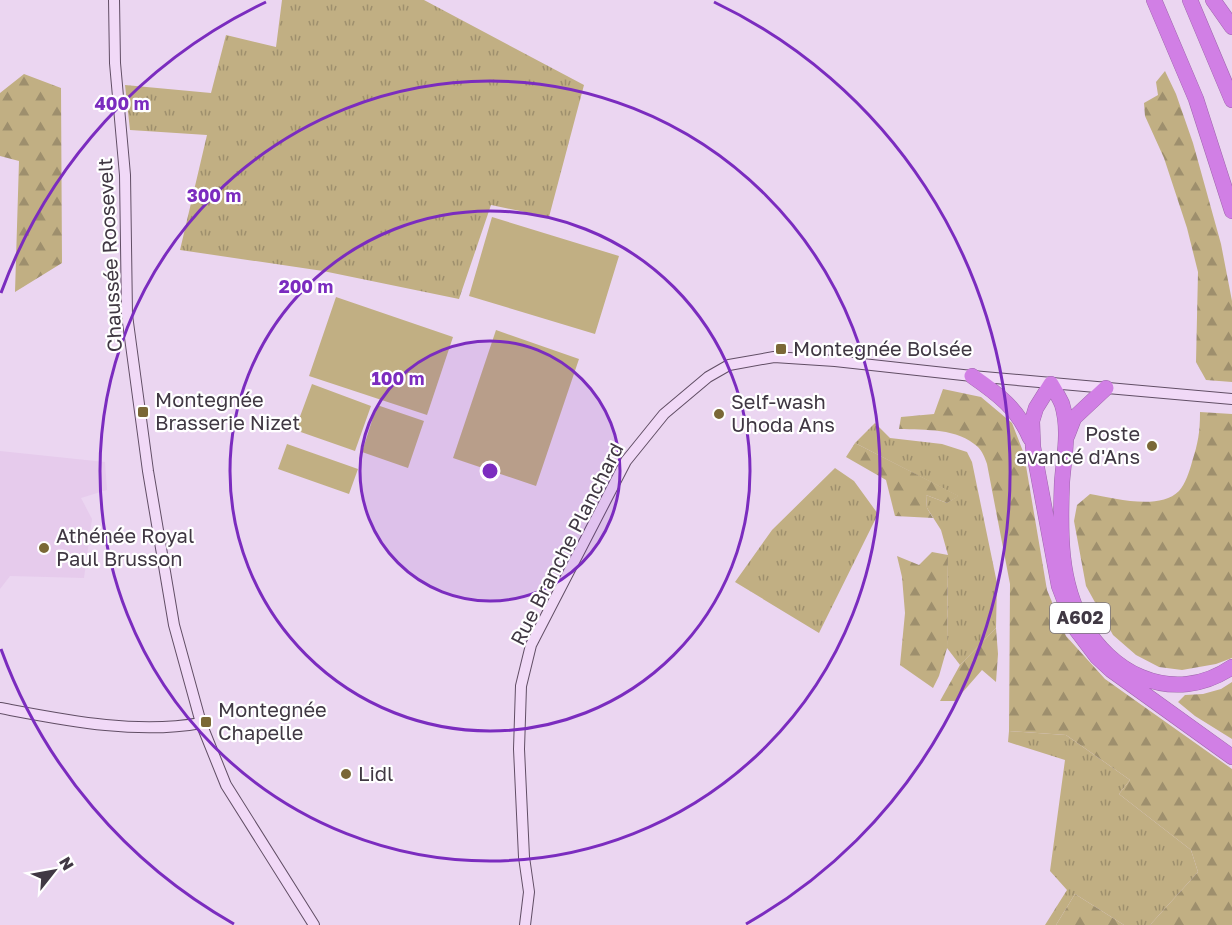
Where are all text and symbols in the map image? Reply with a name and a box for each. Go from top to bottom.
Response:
text: 400 m [95,92,149,114]
street label: Chaussée Roosevelt [92,157,126,353]
text: 300 m [187,184,241,206]
text: 200 m [279,275,333,297]
place label: Montegnée Bolsée [793,336,972,360]
marker: Montegnée Bolsée [774,342,788,356]
text: 100 m [372,367,424,389]
place label: Montegnée Brasserie Nizet [155,387,300,434]
place label: Self-wash Uhoda Ans [731,389,835,436]
marker: Montegnée Brasserie Nizet [136,405,150,419]
marker: Self-wash Uhoda Ans [712,407,726,421]
place label: Poste avancé d'Ans [1016,421,1140,468]
street label: Rue Branche Planchard [505,438,628,649]
marker: Poste avancé d'Ans [1145,439,1159,453]
centre of rings [480,461,500,481]
place label: Athénée Royal Paul Brusson [56,523,194,570]
marker: Athénée Royal Paul Brusson [37,541,51,555]
road number: A602 [1050,603,1110,633]
place label: Montegnée Chapelle [218,697,327,744]
marker: Montegnée Chapelle [199,715,213,729]
place label: Lidl [358,761,393,785]
marker: Lidl [339,767,353,781]
north arrow [24,841,84,901]
text: N [55,853,79,874]

